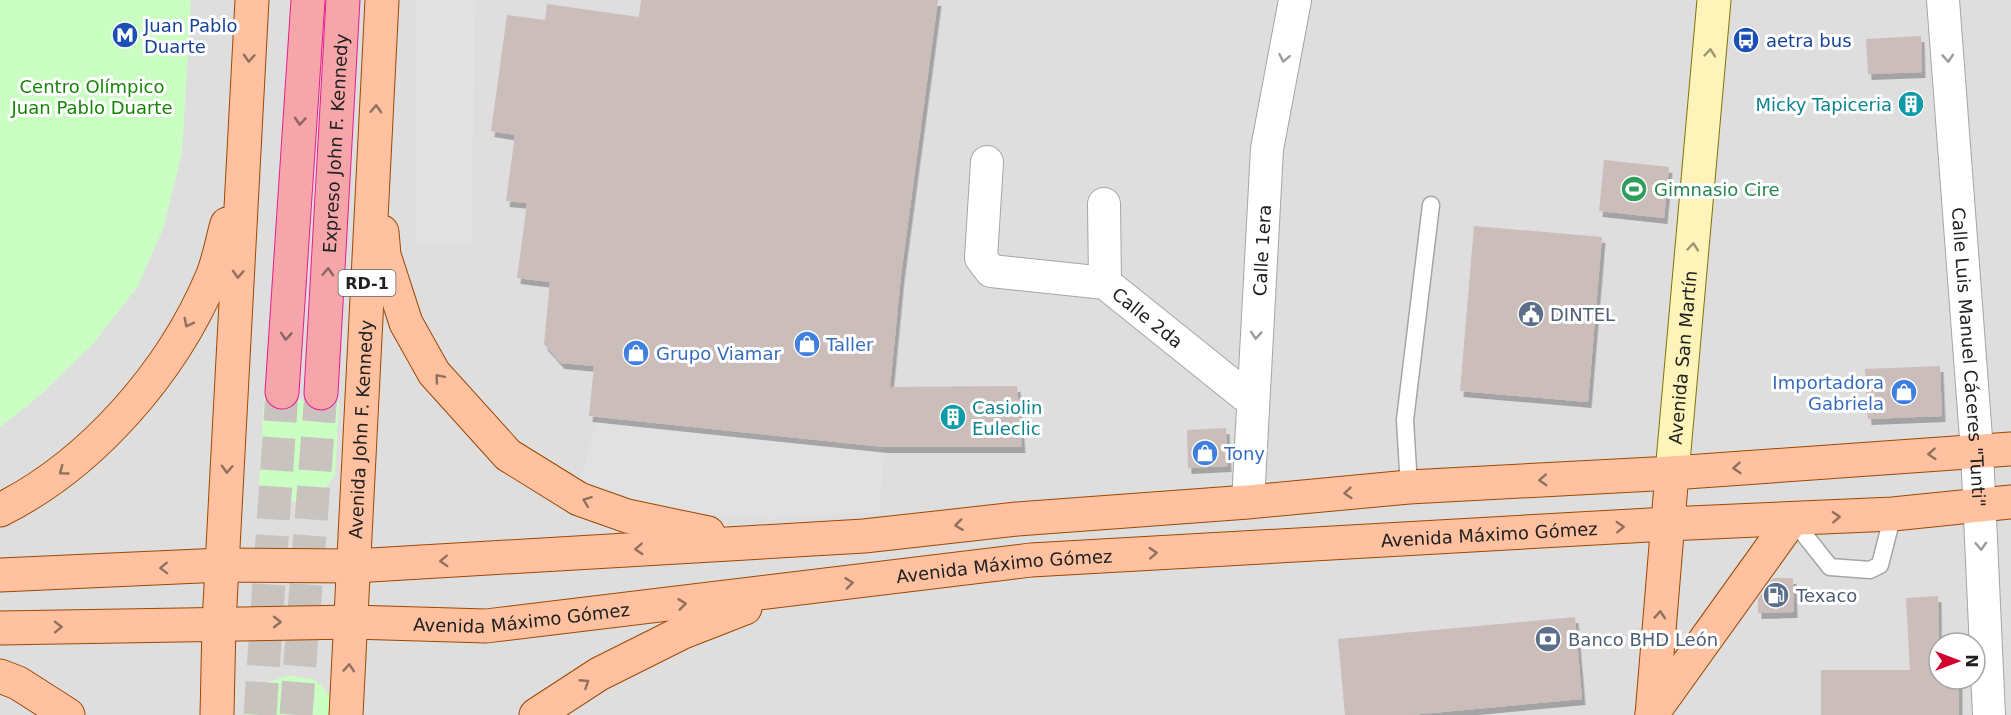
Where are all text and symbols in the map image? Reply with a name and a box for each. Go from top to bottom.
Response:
place label: Juan Pablo Duarte [143,15,237,57]
metro station icon: Juan Pablo Duarte [110,20,140,50]
bus stop icon: aetra bus [1731,25,1761,55]
place label: aetra bus [1766,30,1852,51]
street label: Expreso John F. Kennedy [318,33,352,254]
one-way arrow [1703,48,1716,57]
one-way arrow [1278,52,1291,62]
one-way arrow [242,54,255,63]
one-way arrow [1941,54,1954,63]
park label: Centro Olímpico Juan Pablo Duarte [11,76,172,118]
building icon: Micky Tapiceria [1896,89,1926,119]
place label: Micky Tapiceria [1756,94,1892,115]
one-way arrow [369,105,382,114]
one-way arrow [293,116,306,125]
sports icon: Gimnasio Cire [1619,174,1649,204]
place label: Gimnasio Cire [1654,179,1780,200]
street label: Calle 1era [1249,204,1274,297]
street label: Calle Luis Manuel Cáceres "Tunti" [1948,206,1990,507]
one-way arrow [1686,243,1699,252]
one-way arrow [321,268,334,277]
one-way arrow [231,270,244,279]
road number: RD-1 [338,270,395,296]
street label: Avenida San Martín [1664,270,1700,445]
street label: Calle 2da [1108,283,1187,352]
public building icon: DINTEL [1516,299,1546,329]
place label: DINTEL [1550,304,1615,325]
one-way arrow [183,317,195,328]
street label: Avenida John F. Kennedy [344,319,376,540]
shop icon: Taller [792,329,822,359]
one-way arrow [1249,330,1262,339]
one-way arrow [280,332,293,341]
place label: Taller [825,334,874,355]
shop icon: Grupo Viamar [621,338,651,368]
place label: Grupo Viamar [656,343,781,364]
place label: Importadora Gabriela [1772,372,1884,414]
one-way arrow [435,374,446,385]
shop icon: Importadora Gabriela [1889,377,1919,407]
place label: Casiolin Euleclic [972,397,1042,439]
building icon: Casiolin Euleclic [938,402,968,432]
shop icon: Tony [1190,438,1220,468]
place label: Tony [1223,443,1265,464]
one-way arrow [1927,448,1936,461]
one-way arrow [1733,461,1742,474]
one-way arrow [58,464,69,475]
one-way arrow [221,464,234,473]
one-way arrow [1538,473,1547,486]
one-way arrow [1343,486,1353,499]
one-way arrow [582,496,593,509]
one-way arrow [1831,510,1840,523]
street label: Avenida Máximo Gómez [1380,517,1598,551]
one-way arrow [954,518,963,531]
one-way arrow [1615,520,1624,533]
one-way arrow [634,542,643,555]
one-way arrow [1975,542,1988,551]
street label: Avenida Máximo Gómez [895,545,1113,587]
one-way arrow [1148,547,1157,560]
one-way arrow [440,554,449,567]
one-way arrow [160,561,169,574]
one-way arrow [844,577,853,590]
fuel station icon: Texaco [1761,580,1791,610]
place label: Texaco [1795,585,1857,606]
street label: Avenida Máximo Gómez [413,598,631,637]
one-way arrow [678,598,687,610]
one-way arrow [1653,610,1666,619]
one-way arrow [273,616,282,629]
one-way arrow [54,620,63,633]
bank icon: Banco BHD León [1533,624,1563,654]
place label: Banco BHD León [1568,629,1718,650]
north arrow [1927,631,1987,691]
text: N [1962,654,1981,668]
one-way arrow [342,664,355,673]
one-way arrow [578,679,589,690]

